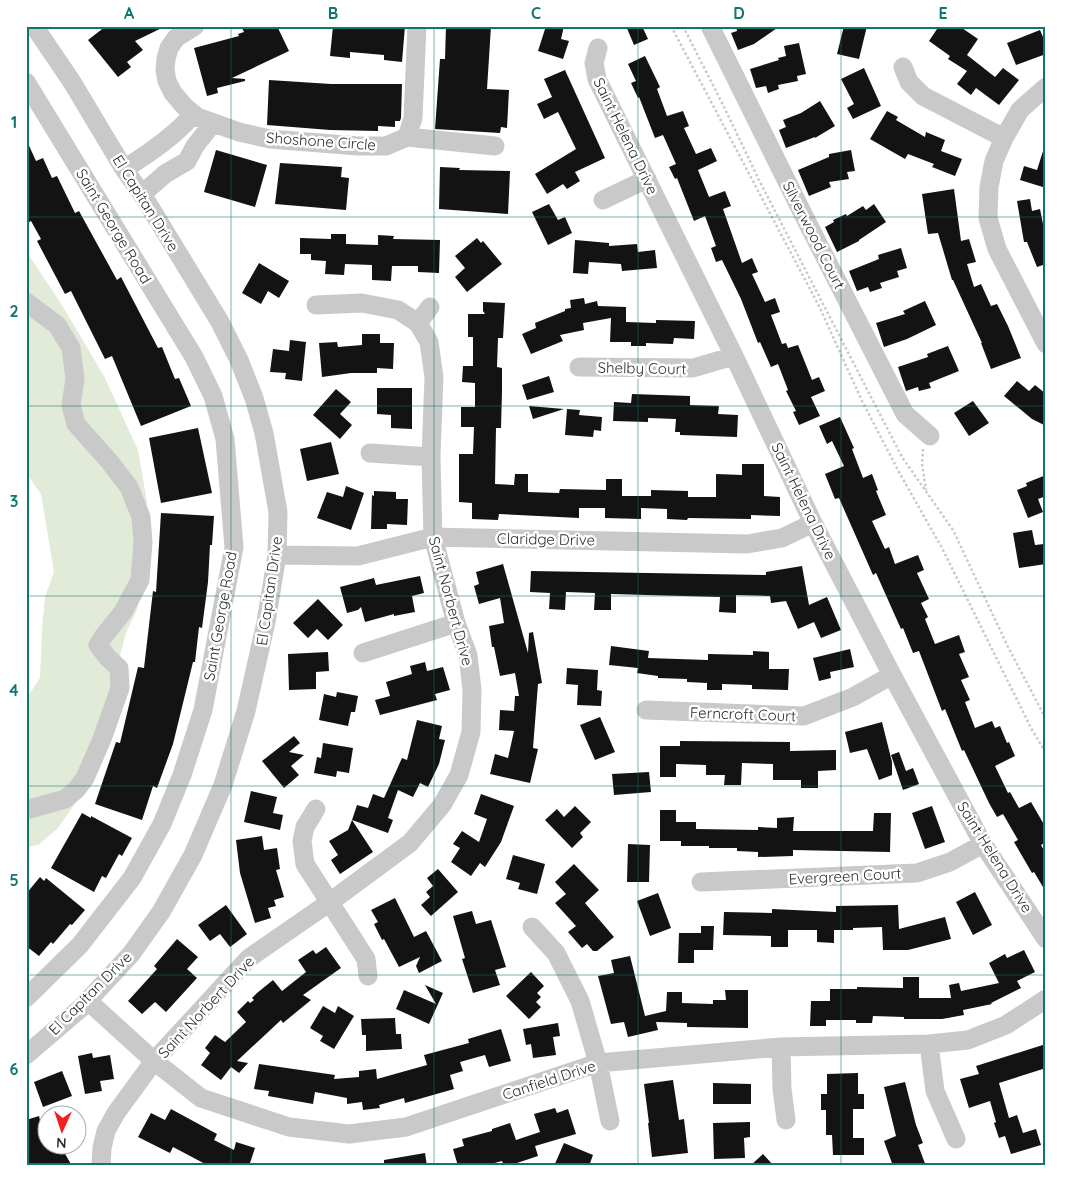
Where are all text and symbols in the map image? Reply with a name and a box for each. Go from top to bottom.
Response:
text: A [124,3,135,23]
text: B [328,3,338,23]
text: C [531,3,541,23]
text: D [733,3,745,23]
text: E [938,3,948,23]
street label: Saint Helena Drive [589,74,663,198]
text: 1 [11,112,17,132]
street label: Shoshone Circle [266,128,376,154]
street label: El Capitan Drive [109,151,183,255]
street label: Saint George Road [72,165,156,287]
street label: Silverwood Court [779,178,849,292]
text: 2 [9,301,19,321]
street label: Shelby Court [597,358,687,378]
street label: Saint Helena Drive [767,439,841,563]
text: 3 [10,491,18,511]
street label: Claridge Drive [497,529,595,549]
street label: Saint Norbert Drive [425,534,477,668]
street label: El Capitan Drive [252,535,286,647]
street label: Saint George Road [199,550,241,682]
text: 4 [9,680,19,700]
street label: Ferncroft Court [690,703,796,725]
street label: Saint Helena Drive [953,798,1037,916]
street label: Evergreen Court [788,864,902,888]
text: 5 [9,870,19,890]
street label: El Capitan Drive [44,947,136,1039]
street label: Saint Norbert Drive [154,952,258,1062]
street label: Canfield Drive [500,1056,598,1104]
text: 6 [10,1059,19,1079]
north arrow [38,1104,88,1154]
text: N [56,1134,67,1152]

